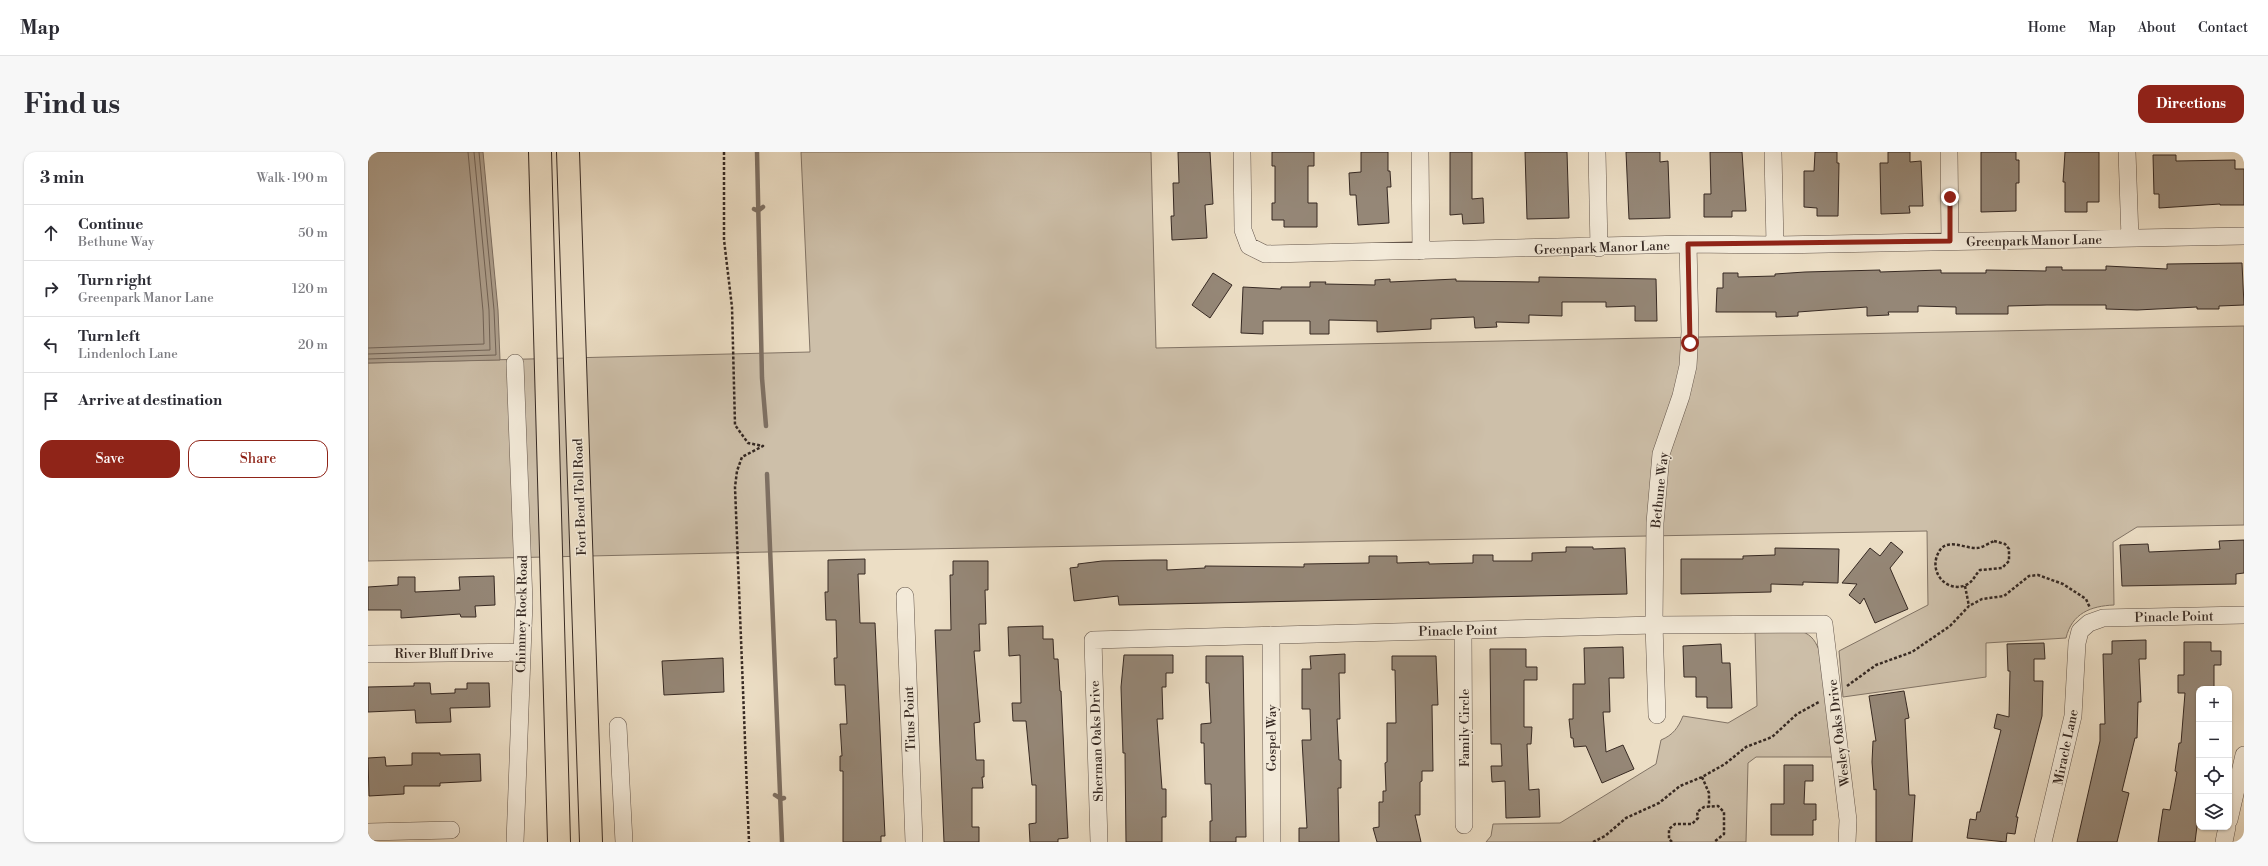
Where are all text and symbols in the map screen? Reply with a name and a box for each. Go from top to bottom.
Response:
text: Map [20,16,60,40]
text: Home [2028,19,2066,37]
text: Map [2088,19,2116,37]
text: About [2138,19,2176,37]
text: Contact [2198,19,2248,37]
button: Directions [2138,85,2244,123]
text: Find us [24,87,120,122]
text: 3 min [40,167,84,189]
text: Walk · 190 m [257,170,328,186]
route end [1941,188,1959,206]
text: Continue [78,215,143,234]
icon: ahead [40,222,62,244]
text: 50 m [298,225,328,241]
street label: Greenpark Manor Lane [1966,232,2103,250]
text: Bethune Way [78,234,154,250]
street label: Greenpark Manor Lane [1534,238,1671,258]
text: Turn right [78,271,152,290]
icon: right [40,278,62,300]
text: 120 m [292,281,328,297]
text: Greenpark Manor Lane [78,290,214,306]
text: Turn left [78,327,140,346]
icon: left [40,334,62,356]
route start [1681,334,1699,352]
text: 20 m [298,337,328,353]
text: Lindenloch Lane [78,346,178,362]
icon: arrive [40,390,62,412]
text: Arrive at destination [78,391,222,410]
street label: Fort Bend Toll Road [570,437,590,556]
button: Save [40,440,180,478]
button: Share [188,440,328,478]
street label: Bethune Way [1648,451,1672,530]
street label: Chimney Rock Road [513,554,531,673]
street label: Pinacle Point [2134,608,2214,626]
street label: Pinacle Point [1418,622,1498,640]
street label: River Bluff Drive [395,646,494,662]
street label: Wesley Oaks Drive [1824,678,1854,788]
street label: Sherman Oaks Drive [1087,680,1107,802]
street label: Titus Point [901,686,919,752]
map controls [2196,686,2232,830]
button: + [2196,686,2232,722]
street label: Family Circle [1457,688,1473,767]
street label: Gospel Way [1264,704,1280,771]
street label: Miracle Lane [2050,707,2082,787]
button: − [2196,722,2232,758]
button: locate [2196,758,2232,794]
button: layers [2196,794,2232,830]

